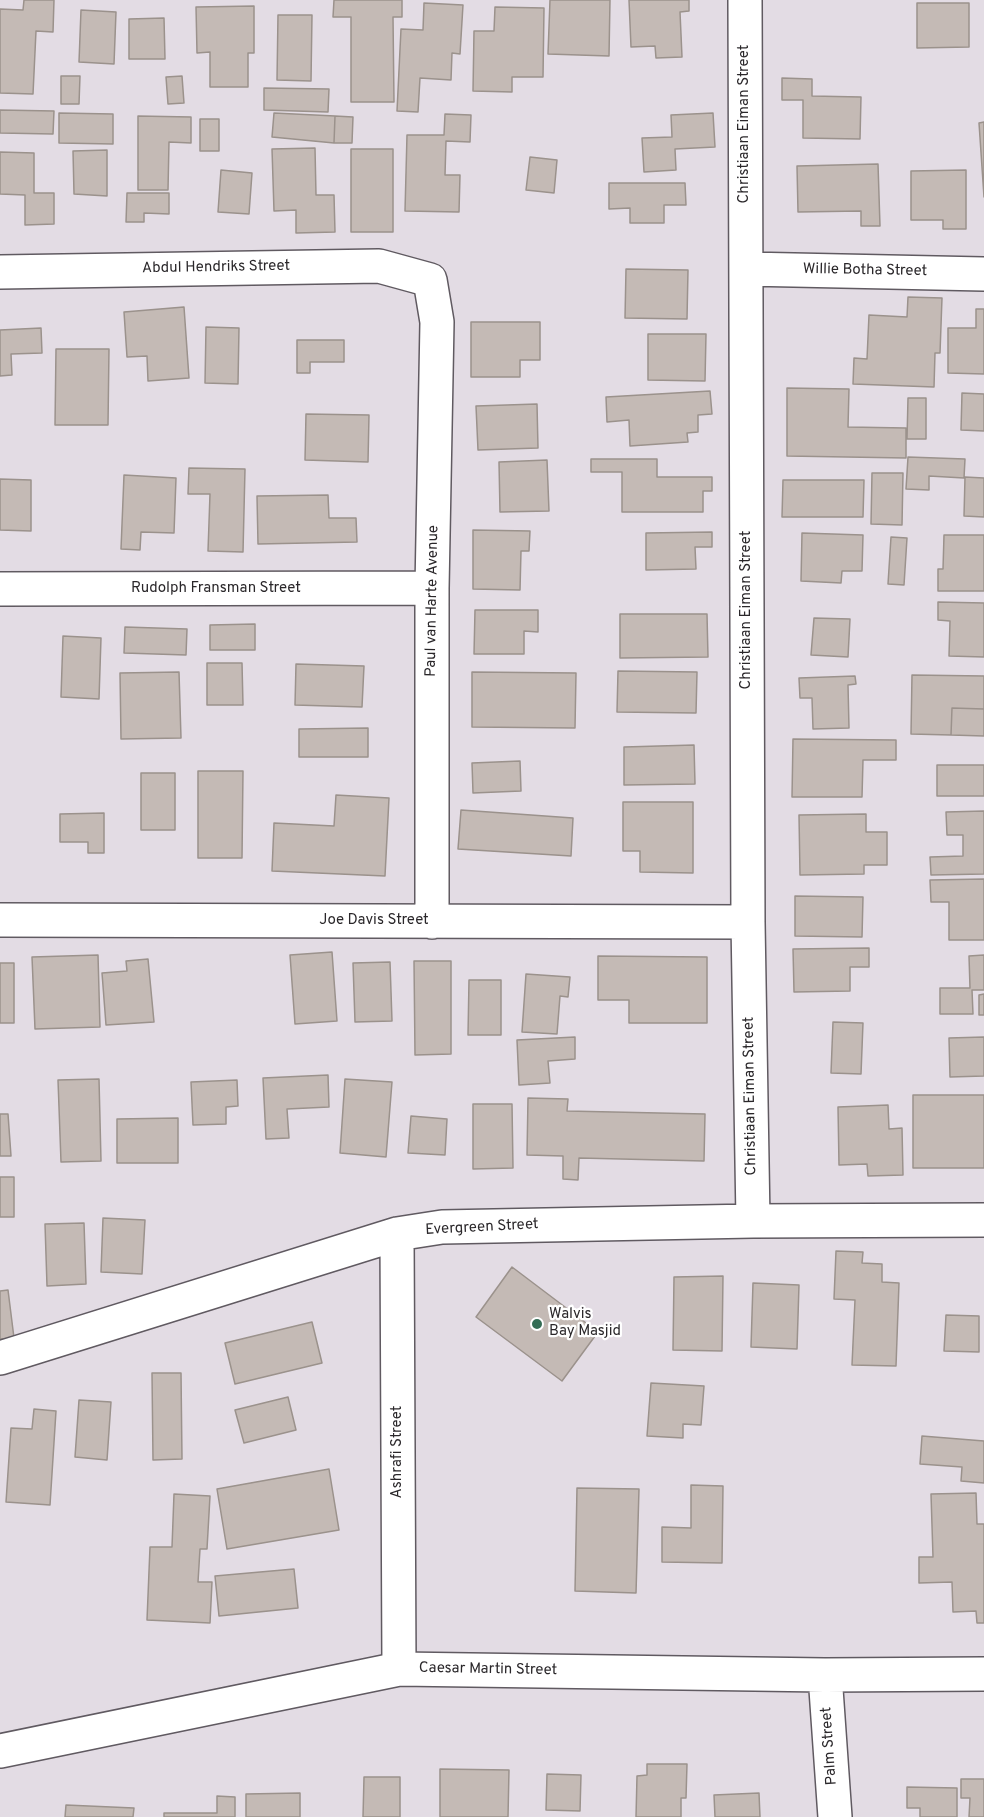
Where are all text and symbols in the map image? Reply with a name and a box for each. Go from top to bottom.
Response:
street label: Christiaan Eiman Street [736,45,754,203]
street label: Abdul Hendriks Street [142,258,290,278]
street label: Willie Botha Street [803,261,927,281]
street label: Paul van Harte Avenue [423,525,443,677]
street label: Christiaan Eiman Street [738,531,756,689]
street label: Rudolph Fransman Street [131,580,301,598]
street label: Joe Davis Street [319,912,429,930]
street label: Christiaan Eiman Street [741,1016,761,1176]
street label: Evergreen Street [425,1216,539,1240]
place label: Walvis Bay Masjid [549,1306,621,1341]
marker: Walvis Bay Masjid [530,1317,544,1331]
street label: Ashrafi Street [389,1406,407,1498]
street label: Caesar Martin Street [419,1660,557,1680]
street label: Palm Street [818,1706,842,1786]

